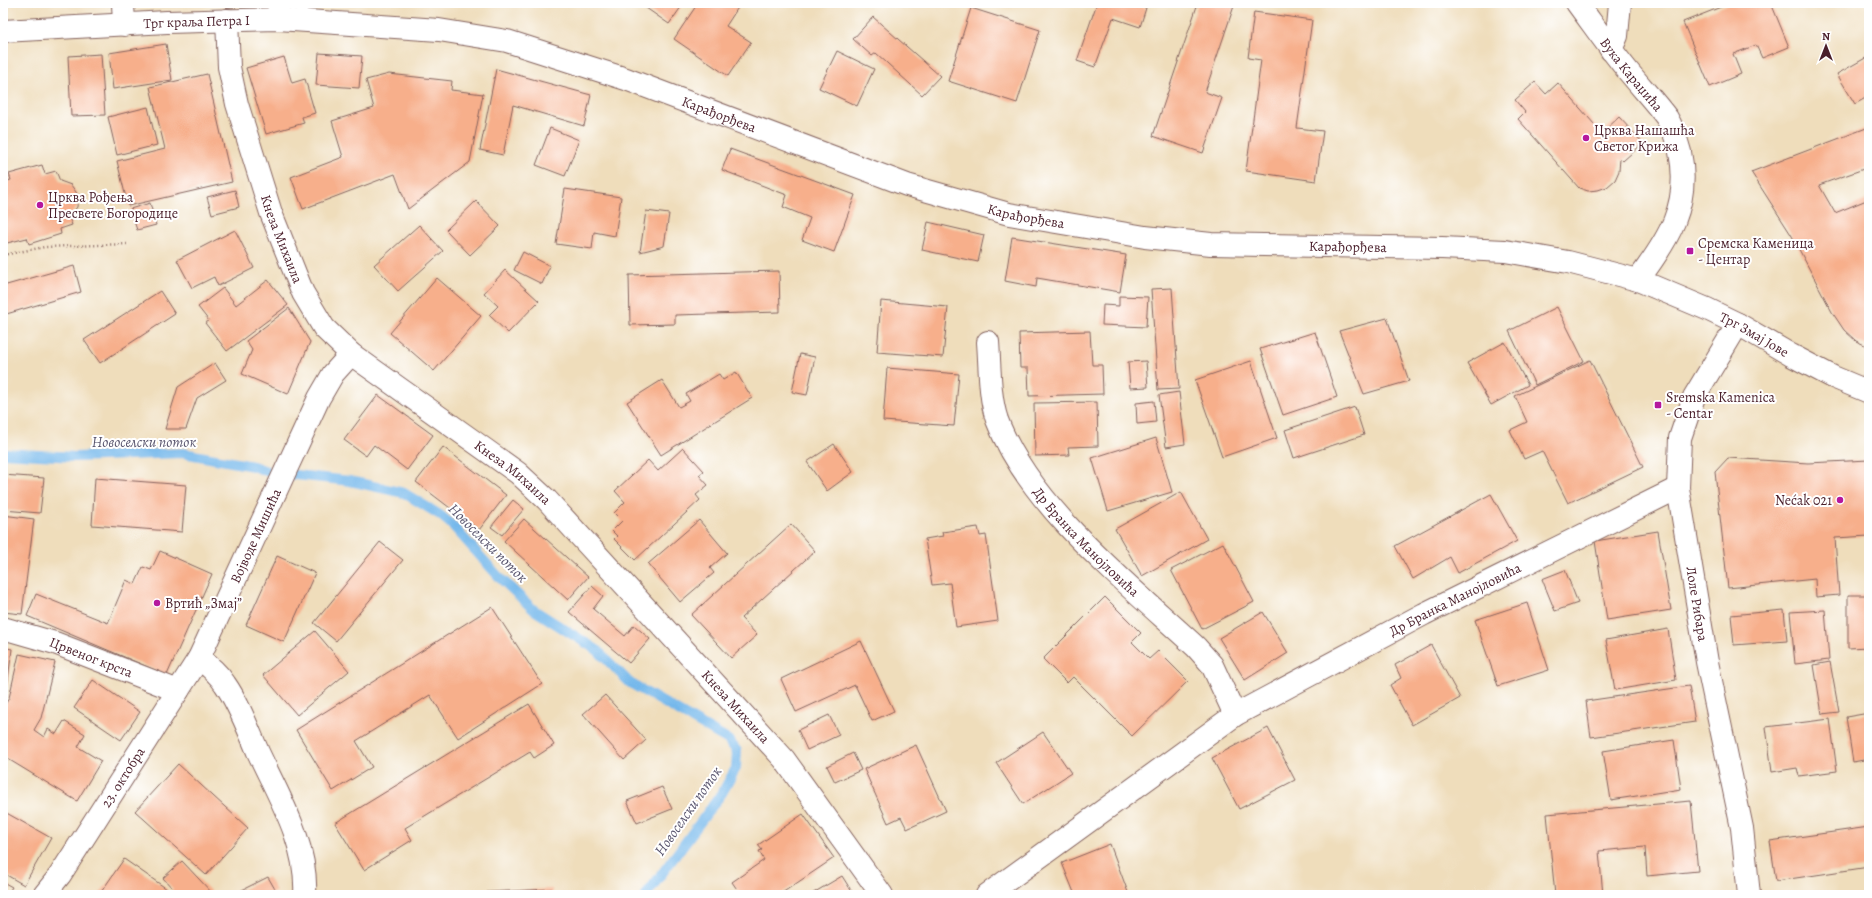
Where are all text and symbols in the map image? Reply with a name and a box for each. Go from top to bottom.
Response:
street label: Трг краља Петра I [143,10,250,33]
north arrow [1806,26,1846,66]
text: N [1822,29,1830,44]
street label: Вука Караџића [1596,34,1668,116]
street label: Карађорђева [679,91,759,137]
place label: Црква Нашашћа Светог Крижа [1594,121,1695,156]
marker: Црква Нашашћа Светог Крижа [1581,133,1591,143]
place label: Црква Рођења Пресвете Богородице [48,188,178,223]
street label: Кнеза Михаила [256,192,308,286]
street label: Карађорђева [985,199,1066,233]
marker: Црква Рођења Пресвете Богородице [35,200,45,210]
place label: Сремска Каменица - Центар [1698,234,1814,269]
street label: Карађорђева [1309,236,1388,257]
marker: Сремска Каменица - Центар [1685,246,1695,256]
street label: Трг Змај Јове [1717,307,1793,361]
place label: Sremska Kamenica - Centar [1666,388,1776,423]
marker: Sremska Kamenica - Centar [1653,400,1663,410]
water label: Новоселски поток [92,432,196,452]
street label: Кнеза Михаила [471,435,556,509]
street label: Др Бранка Манојловића [1029,483,1144,601]
street label: Војводе Мишића [225,485,286,586]
place label: Nećak 021 [1775,491,1832,510]
marker: Nećak 021 [1835,495,1845,505]
water label: Новоселски поток [444,499,532,587]
street label: Др Бранка Манојловића [1386,558,1525,641]
street label: Лоле Рибара [1682,565,1713,643]
place label: Вртић „Змај” [165,594,242,613]
marker: Вртић „Змај” [152,598,162,608]
street label: Црвеног крста [47,632,136,682]
street label: Кнеза Михаила [697,666,775,748]
street label: 23. октобра [96,743,149,811]
water label: Новоселски поток [650,762,726,860]

